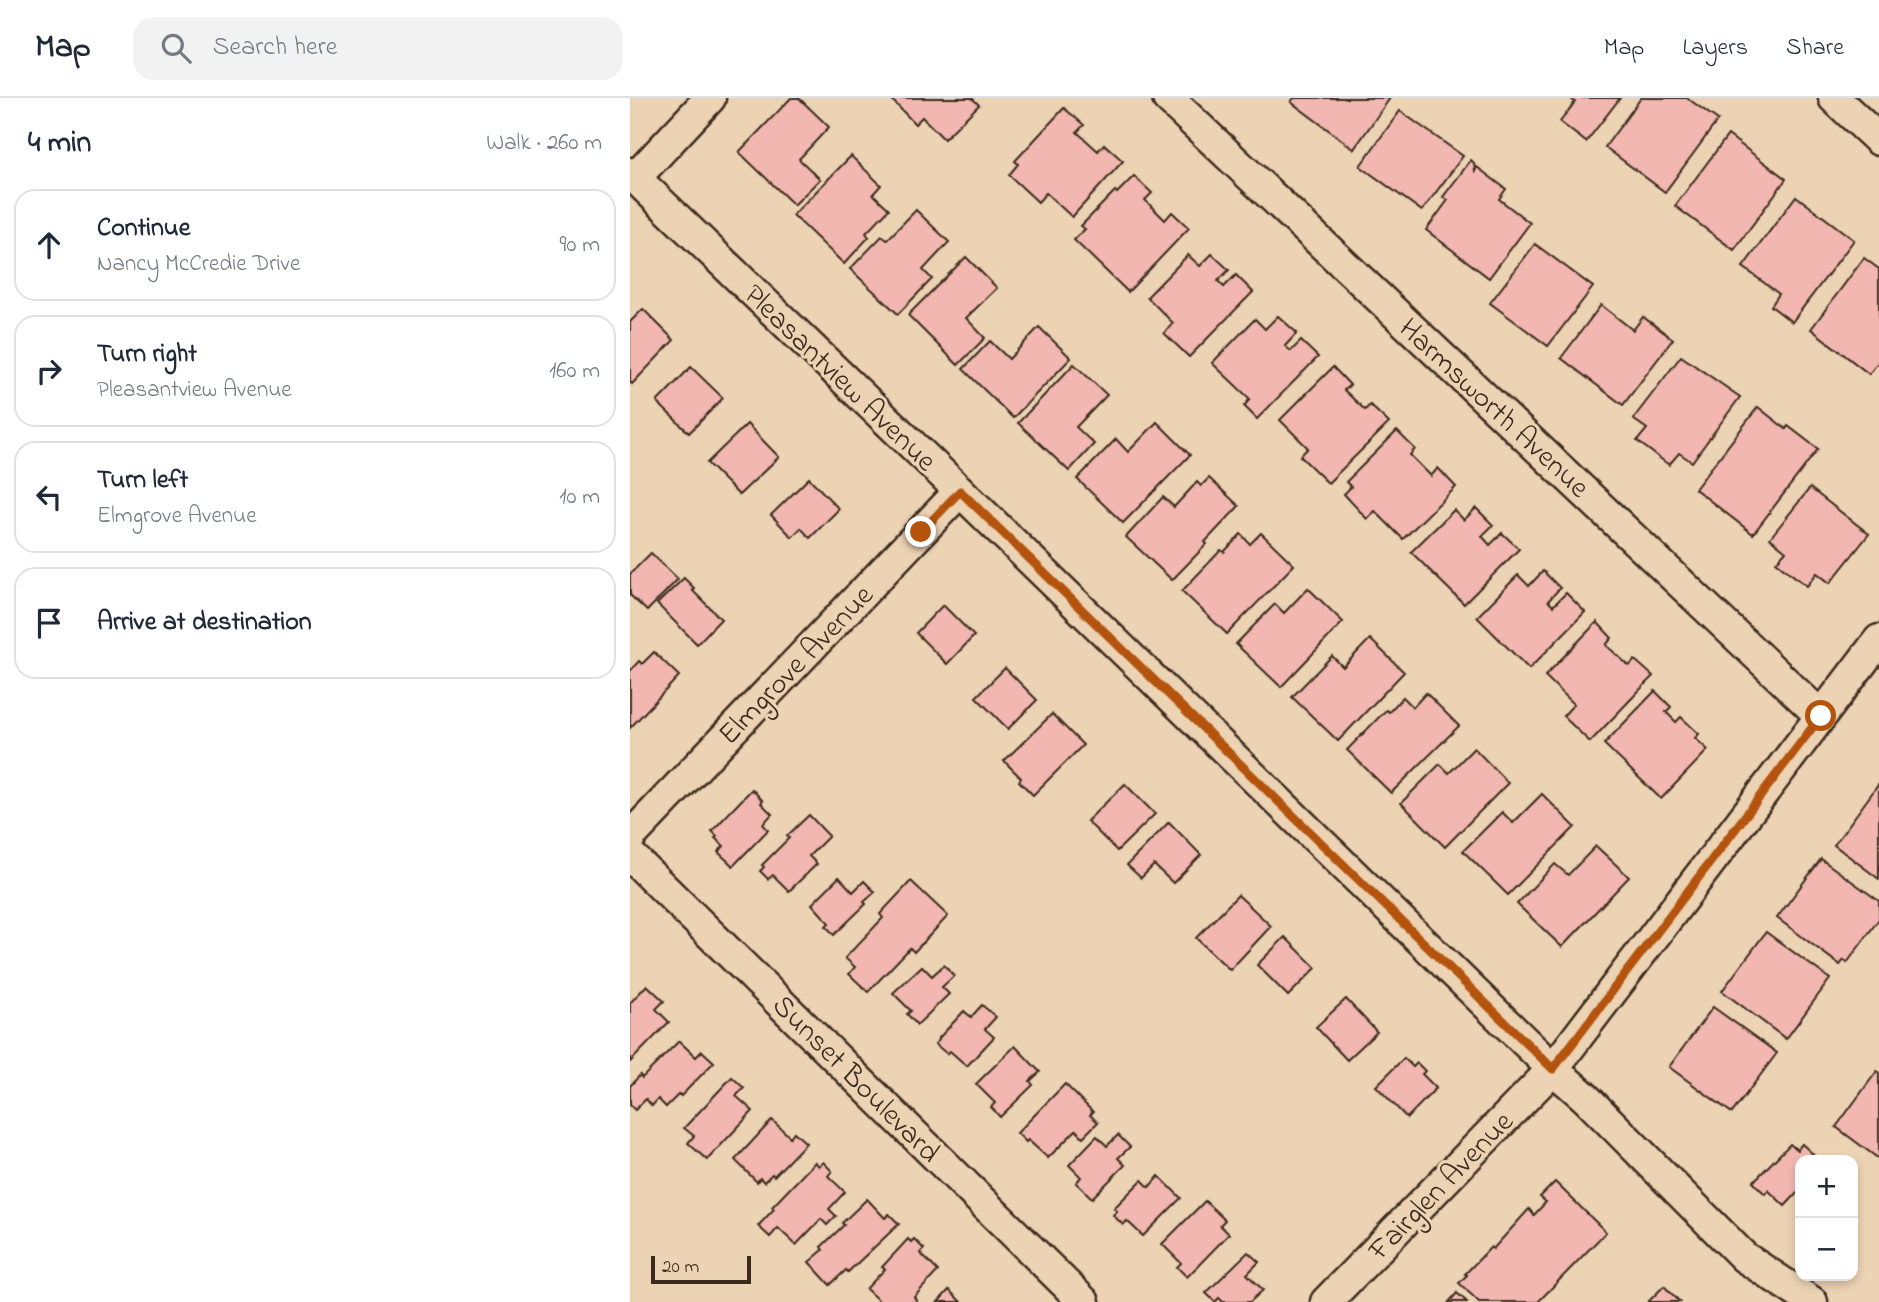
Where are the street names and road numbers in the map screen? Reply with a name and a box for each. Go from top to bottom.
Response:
street label: Pleasantview Avenue [732,275,946,484]
street label: Harmsworth Avenue [1388,309,1599,510]
street label: Elmgrove Avenue [709,576,886,756]
street label: Sunset Boulevard [761,986,949,1175]
street label: Fairglen Avenue [1359,1102,1525,1273]

